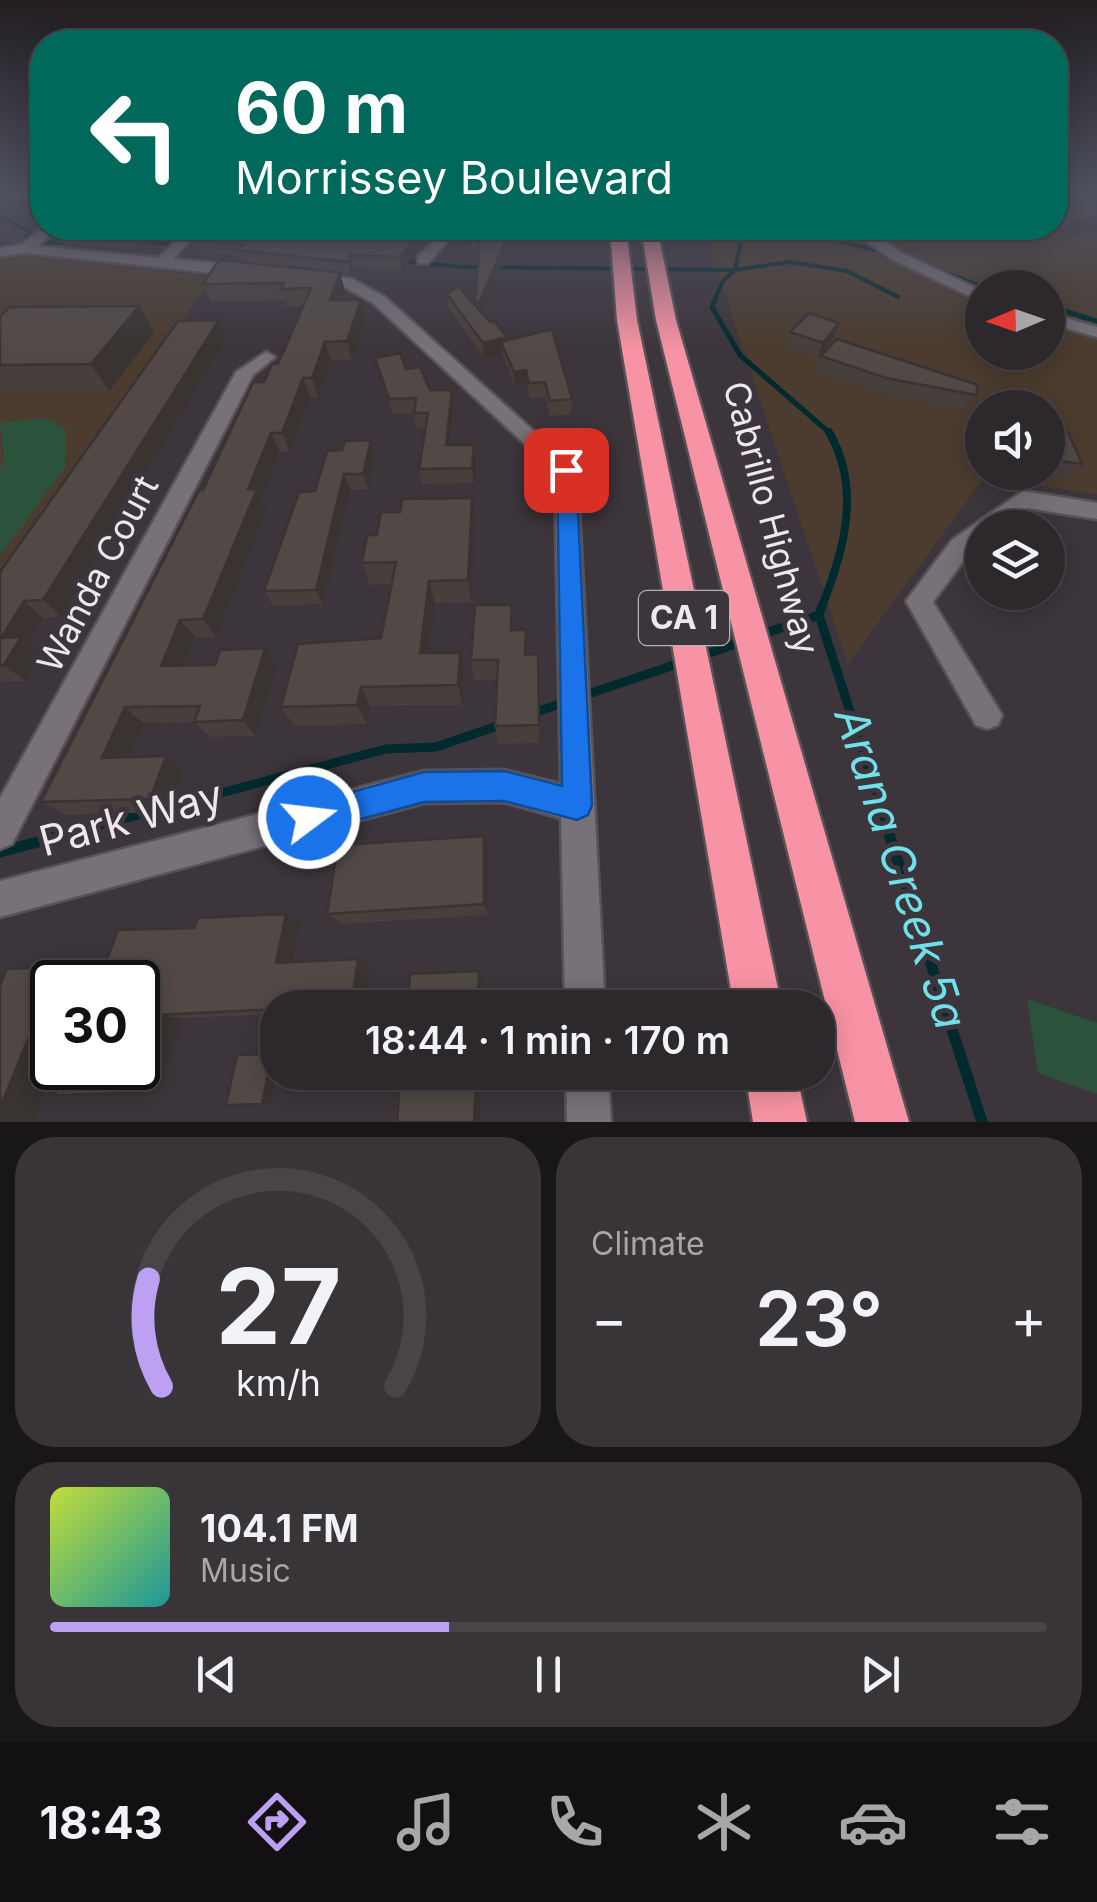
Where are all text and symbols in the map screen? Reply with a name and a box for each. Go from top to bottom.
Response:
text: 60 m [235,65,408,150]
icon: left [70,70,200,200]
text: Morrissey Boulevard [235,150,673,205]
north arrow [965,270,1065,370]
map controls [965,270,1065,610]
street label: Cabrillo Highway [715,377,829,659]
button: sound [965,390,1065,490]
pin [524,428,609,513]
icon: arrive [539,443,594,498]
street label: Wanda Court [28,468,166,679]
button: layers [965,510,1065,610]
road number: CA 1 [639,591,729,645]
water label: Arana Creek 5a [823,699,979,1036]
position arrow [257,766,361,870]
street label: Park Way [34,769,228,866]
speed limit sign: 30 [30,960,160,1090]
text: 18:44 · 1 min · 170 m [365,1017,730,1063]
text: Climate [591,1224,705,1263]
text: 27 [215,1243,341,1369]
text: 23° [755,1273,883,1364]
text: − [591,1286,627,1352]
text: + [1011,1286,1047,1352]
text: km/h [236,1361,320,1405]
text: 104.1 FM [200,1505,359,1551]
text: Music [200,1551,291,1590]
icon: previous [189,1647,244,1702]
icon: pause [521,1647,576,1702]
icon: next [853,1647,908,1702]
icon: directions [242,1787,312,1857]
icon: music [391,1787,461,1857]
icon: phone [540,1787,610,1857]
icon: climate [689,1787,759,1857]
icon: car [838,1787,908,1857]
icon: filters [987,1787,1057,1857]
text: 18:43 [40,1795,163,1850]

